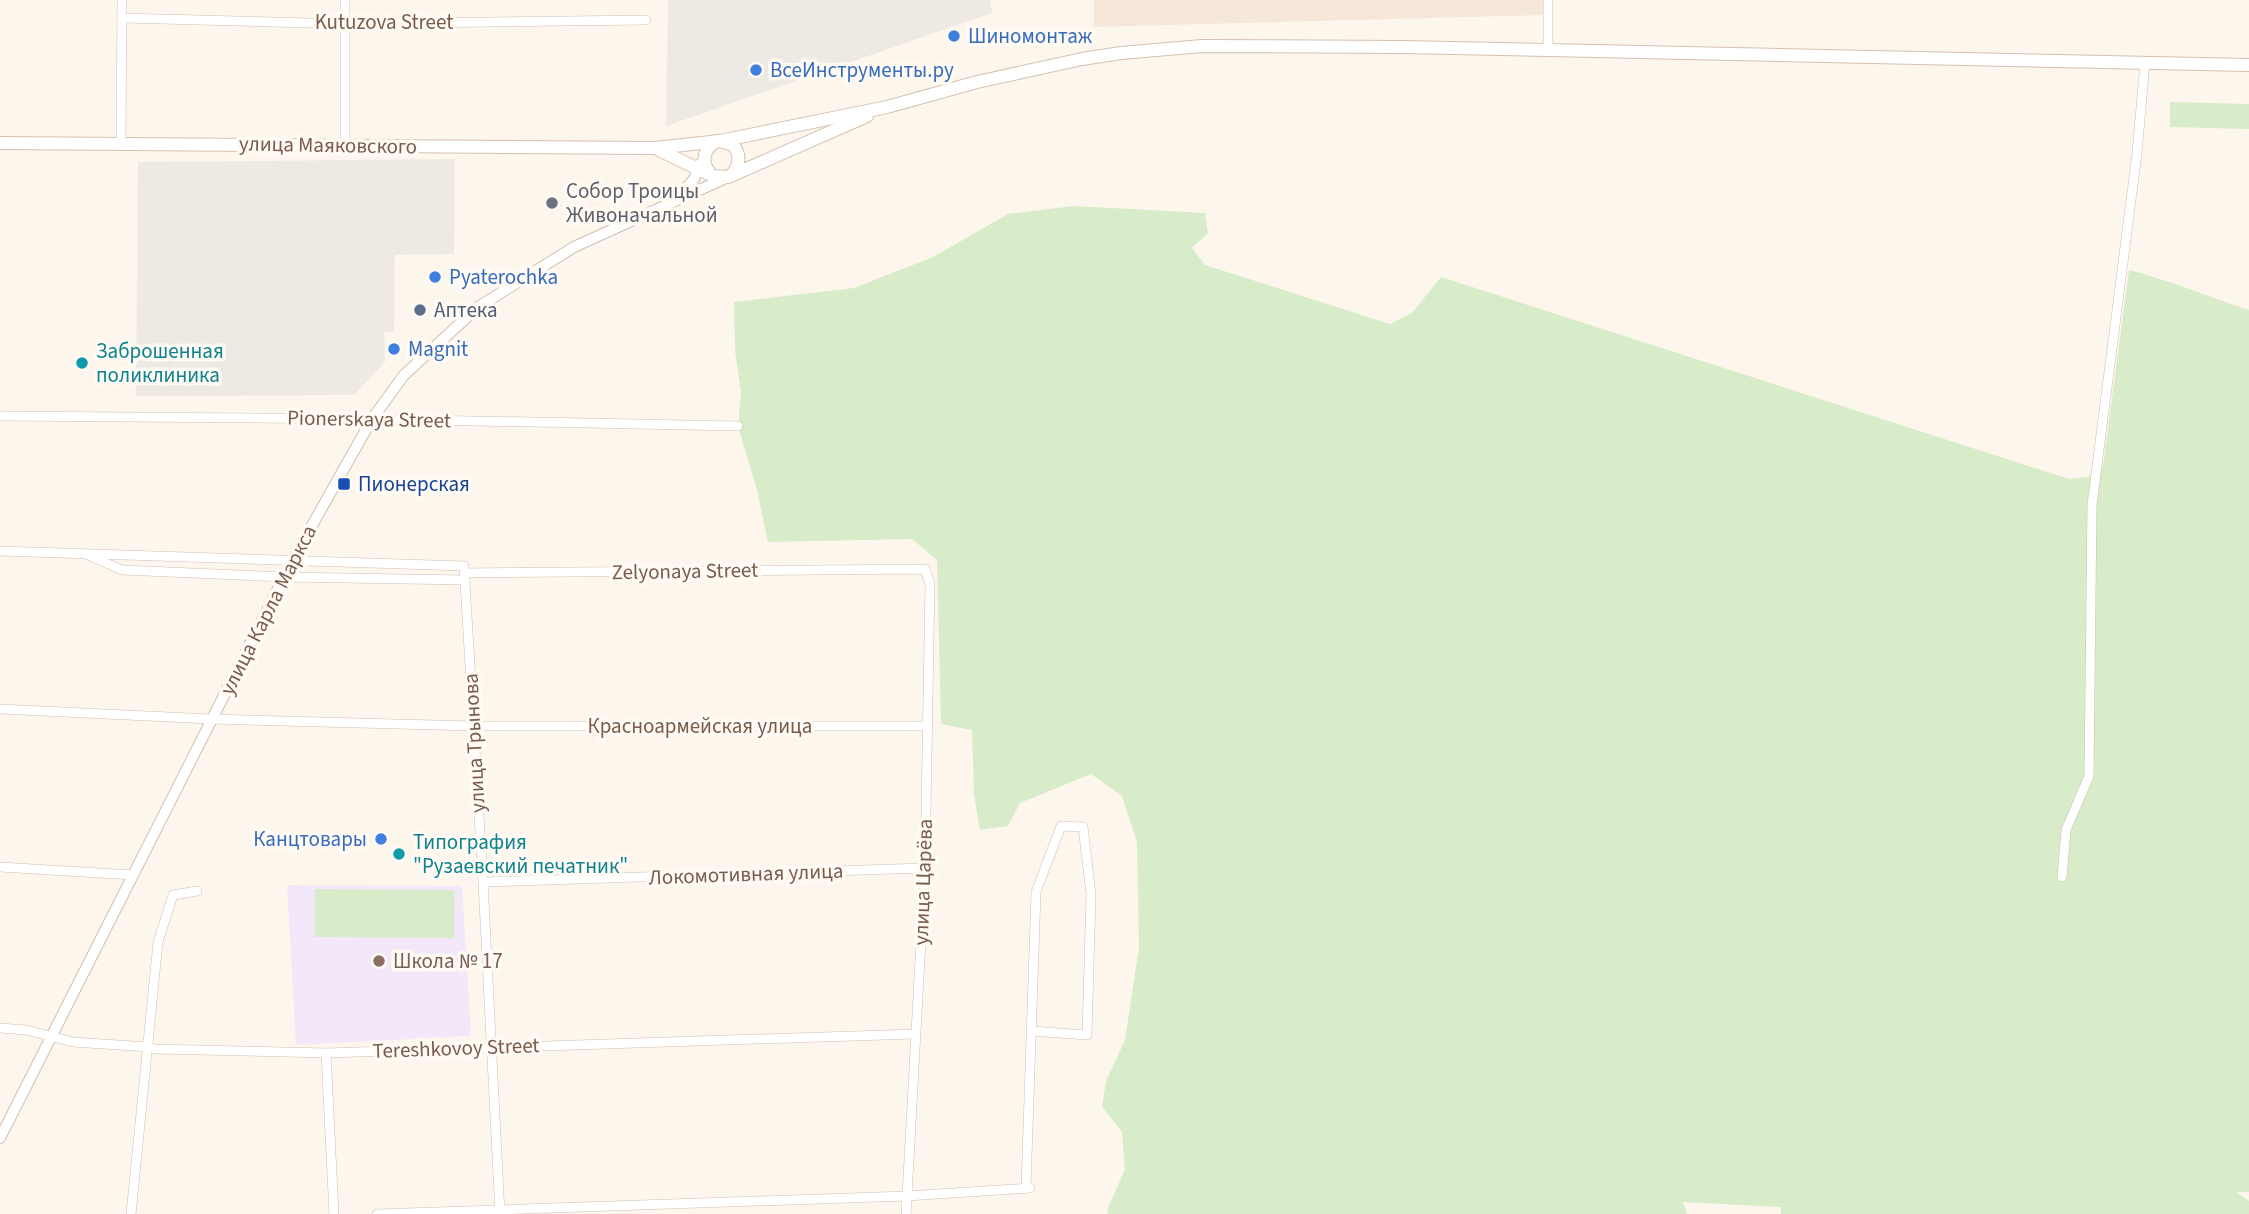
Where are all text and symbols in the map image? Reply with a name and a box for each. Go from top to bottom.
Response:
street label: Kutuzova Street [315,7,453,37]
place label: Шиномонтаж [968,21,1093,51]
marker: Шиномонтаж [946,28,962,44]
place label: ВсеИнструменты.ру [770,55,954,85]
marker: ВсеИнструменты.ру [748,62,764,78]
street label: улица Маяковского [239,128,417,162]
place label: Собор Троицы Живоначальной [566,176,718,230]
marker: Собор Троицы Живоначальной [544,195,560,211]
place label: Pyaterochka [449,262,558,292]
marker: Pyaterochka [427,269,443,285]
place label: Аптека [434,295,498,325]
marker: Аптека [412,302,428,318]
place label: Magnit [408,334,468,364]
place label: Заброшенная поликлиника [96,336,224,390]
marker: Magnit [386,341,402,357]
marker: Заброшенная поликлиника [74,355,90,371]
street label: Pionerskaya Street [287,403,451,435]
place label: Пионерская [358,469,470,499]
marker: Пионерская [336,476,352,492]
street label: улица Карла Маркса [212,520,324,700]
street label: Zelyonaya Street [611,555,759,587]
street label: улица Трынова [455,672,493,814]
street label: Красноармейская улица [588,711,812,741]
street label: улица Царёва [906,818,940,946]
place label: Канцтовары [253,824,367,854]
place label: Типография "Рузаевский печатник" [413,827,628,881]
marker: Канцтовары [373,831,389,847]
marker: Типография "Рузаевский печатник" [391,846,407,862]
street label: Локомотивная улица [648,856,844,892]
place label: Школа № 17 [393,946,503,976]
marker: Школа № 17 [371,953,387,969]
street label: Tereshkovoy Street [372,1030,540,1066]

